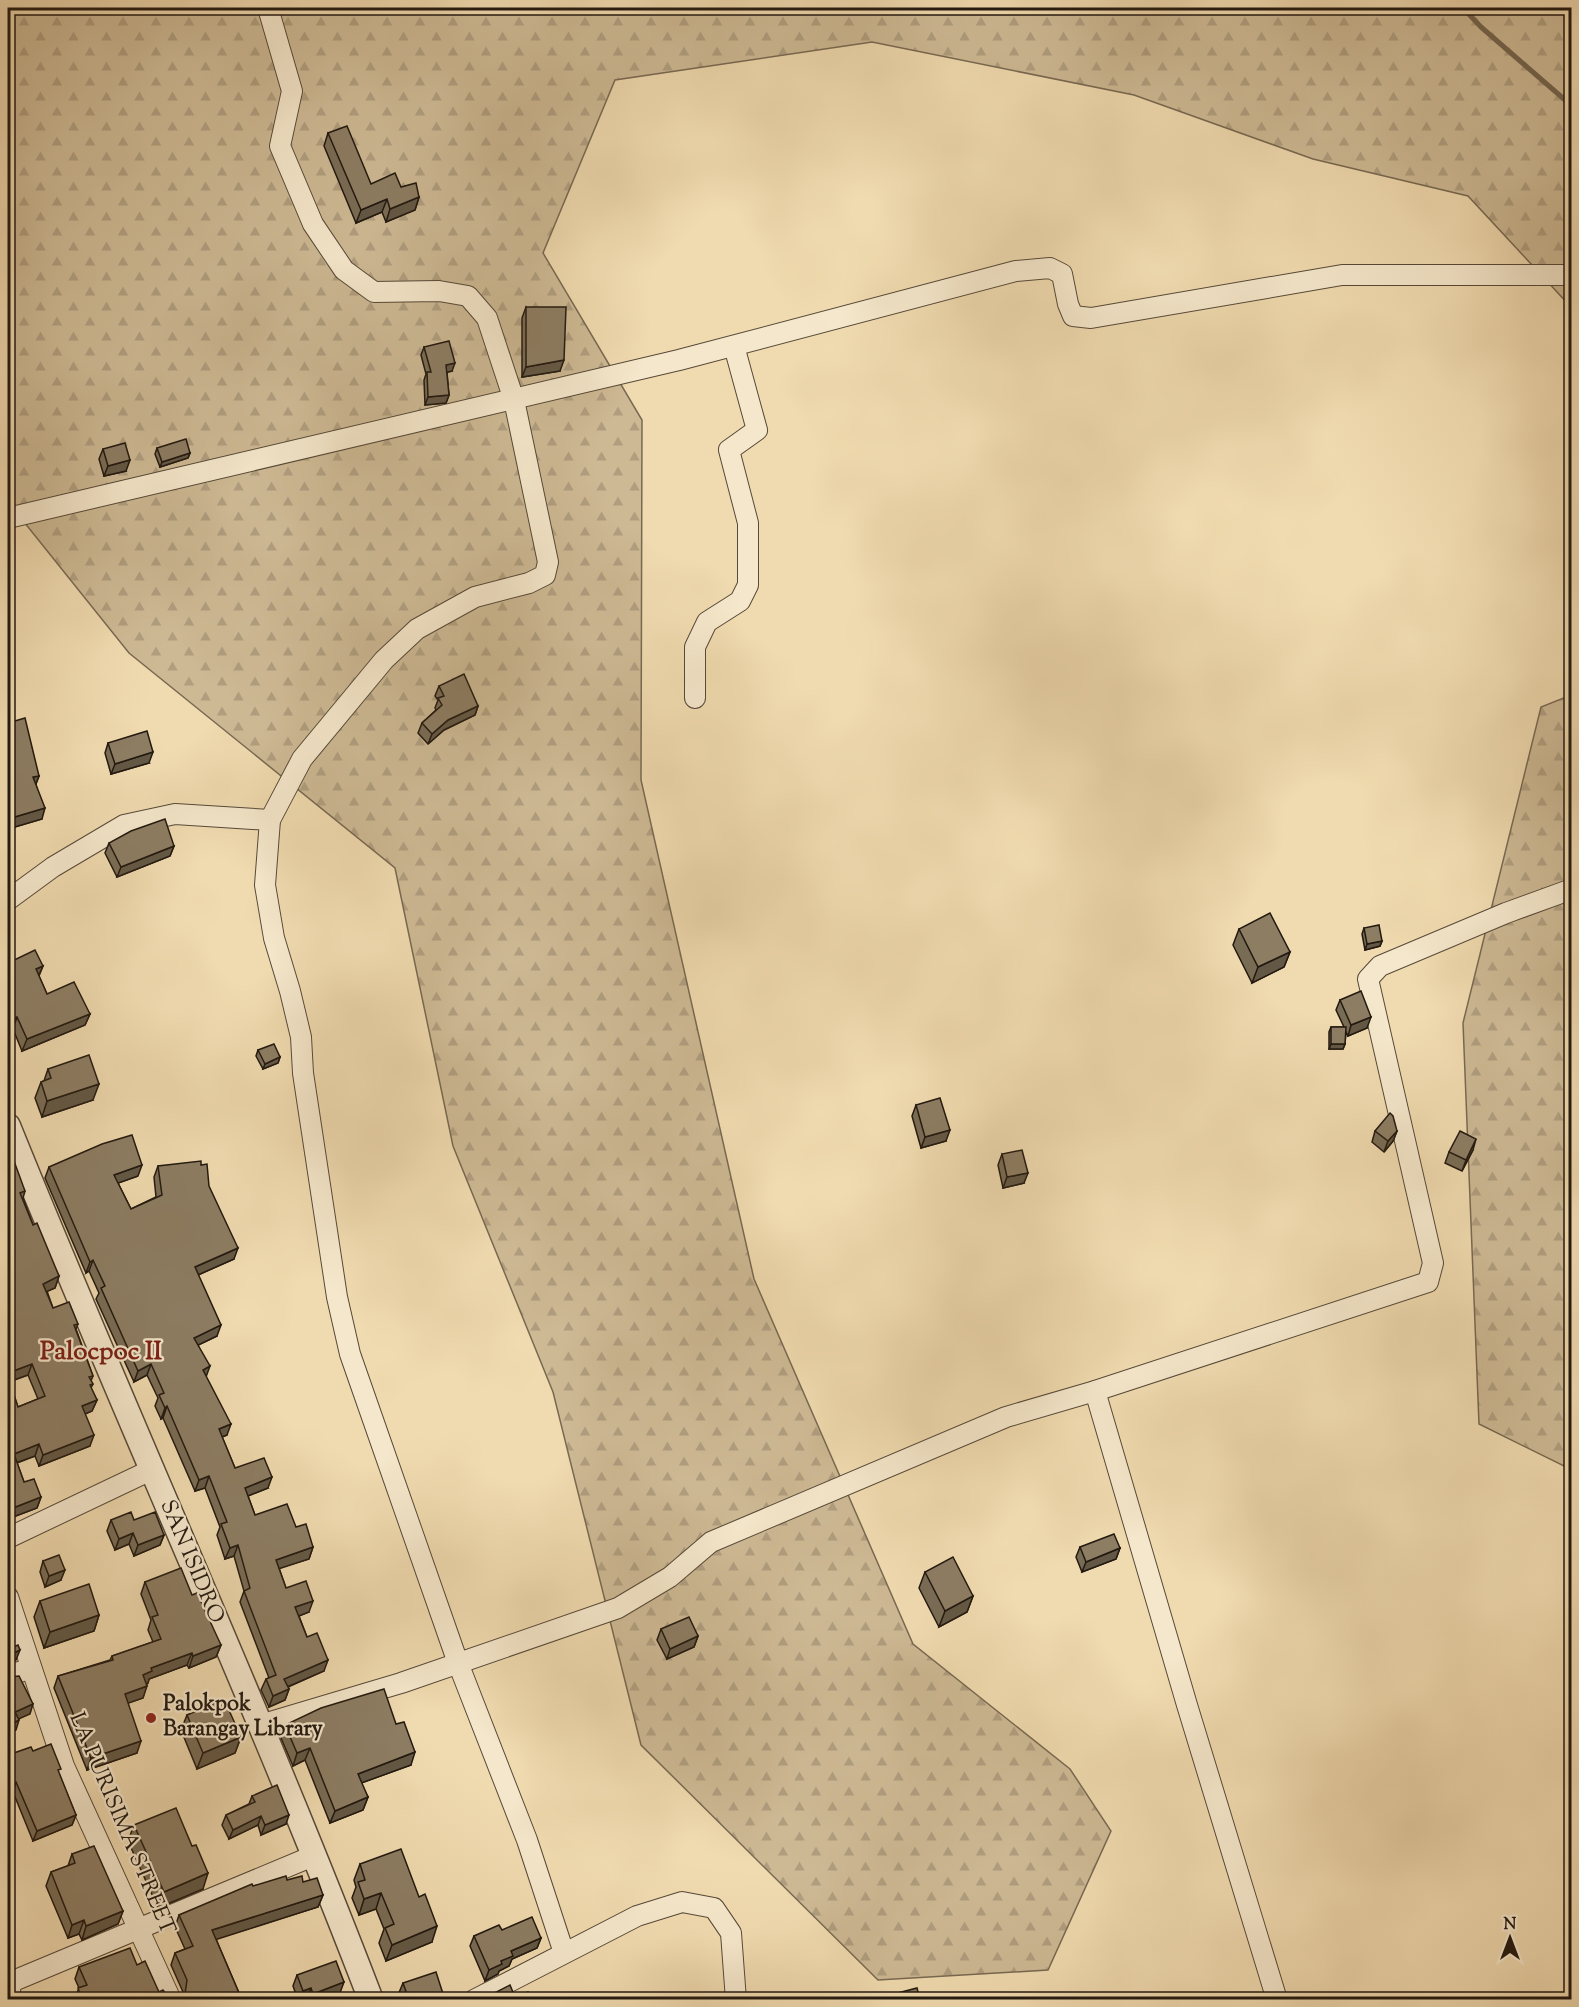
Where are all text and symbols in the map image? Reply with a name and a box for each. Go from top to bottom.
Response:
district label: Palocpoc II [40,1334,162,1371]
street label: SAN ISIDRO [151,1495,231,1629]
place label: Palokpok Barangay Library [163,1689,323,1746]
street label: LA PURISIMA STREET [60,1708,183,1941]
marker: Palokpok Barangay Library [144,1711,158,1725]
north arrow [1480,1908,1540,1968]
text: N [1504,1914,1517,1937]

